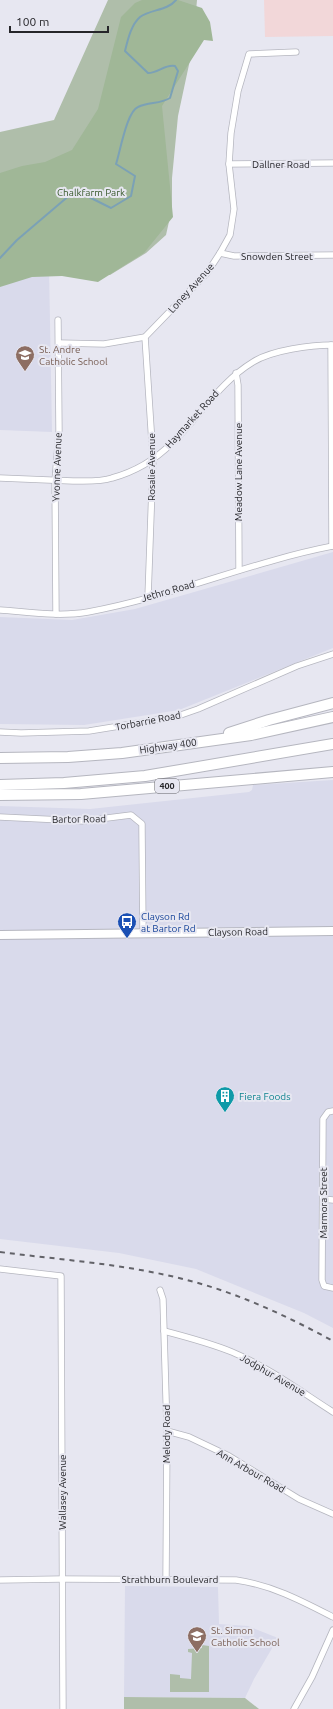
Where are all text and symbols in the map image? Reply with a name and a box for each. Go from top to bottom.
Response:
scale bar [10,8,108,34]
text: 100 m [16,15,49,28]
street label: Dallner Road [252,159,310,170]
park label: Chalkfarm Park [57,187,125,198]
street label: Snowden Street [241,251,313,262]
street label: Loney Avenue [166,261,216,315]
school or university icon: St. Andre Catholic School [14,344,36,372]
place label: St. Andre Catholic School [39,344,108,367]
street label: Haymarket Road [163,388,221,450]
street label: Meadow Lane Avenue [233,423,244,521]
street label: Yvonne Avenue [50,432,64,502]
street label: Rosalie Avenue [146,433,157,501]
street label: Jethro Road [140,578,196,604]
street label: Torbarrie Road [114,709,182,733]
street label: Highway 400 [139,736,198,755]
road number: 400 [155,779,179,793]
street label: Bartor Road [52,813,106,825]
bus stop icon: Clayson Rd at Bartor Rd [116,911,138,939]
place label: Clayson Rd at Bartor Rd [141,911,196,934]
street label: Clayson Road [208,926,268,938]
building icon: Fiera Foods [214,1085,236,1113]
place label: Fiera Foods [239,1091,291,1102]
street label: Marmora Street [318,1167,329,1239]
street label: Jodphur Avenue [238,1352,308,1398]
street label: Melody Road [161,1405,172,1463]
street label: Ann Arbour Road [215,1447,287,1495]
street label: Wallasey Avenue [57,1454,68,1530]
street label: Strathburn Boulevard [122,1574,219,1585]
school or university icon: St. Simon Catholic School [186,1625,208,1653]
place label: St. Simon Catholic School [211,1625,280,1648]

